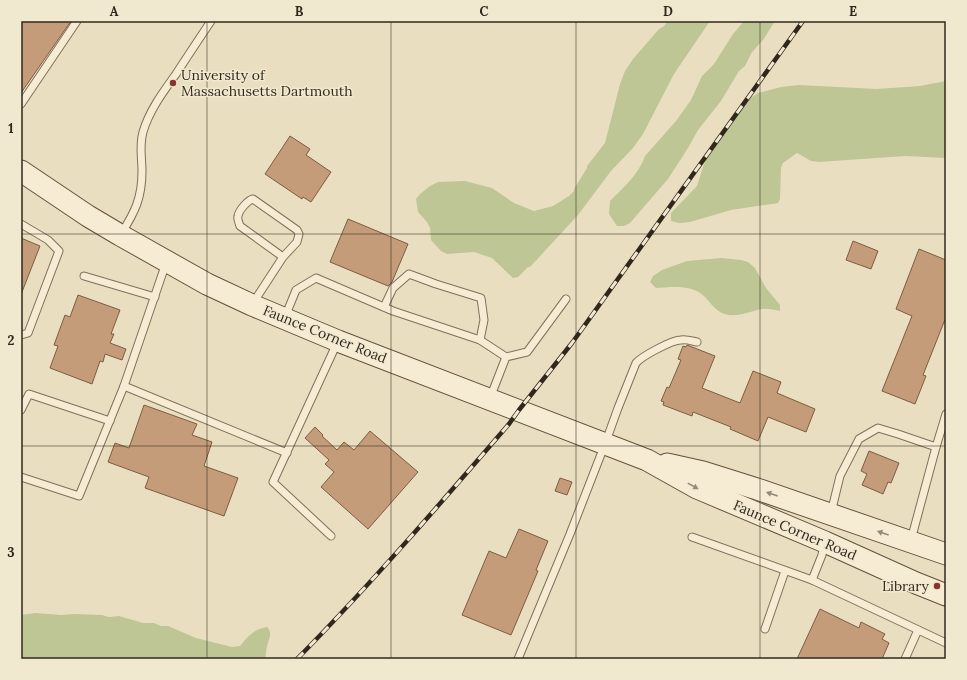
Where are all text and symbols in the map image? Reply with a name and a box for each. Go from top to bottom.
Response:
text: A [110,3,119,20]
text: B [295,3,304,20]
text: C [480,3,489,20]
text: D [663,3,673,20]
text: E [849,3,857,20]
place label: University of Massachusetts Dartmouth [181,66,353,100]
marker: University of Massachusetts Dartmouth [168,78,178,88]
text: 1 [8,120,14,137]
street label: Faunce Corner Road [260,301,390,367]
text: 2 [8,332,15,349]
one-way arrow [687,482,699,489]
one-way arrow [766,491,778,497]
street label: Faunce Corner Road [731,496,859,564]
one-way arrow [876,529,888,535]
text: 3 [7,544,15,561]
place label: Library [882,577,930,595]
marker: Library [932,581,942,591]

